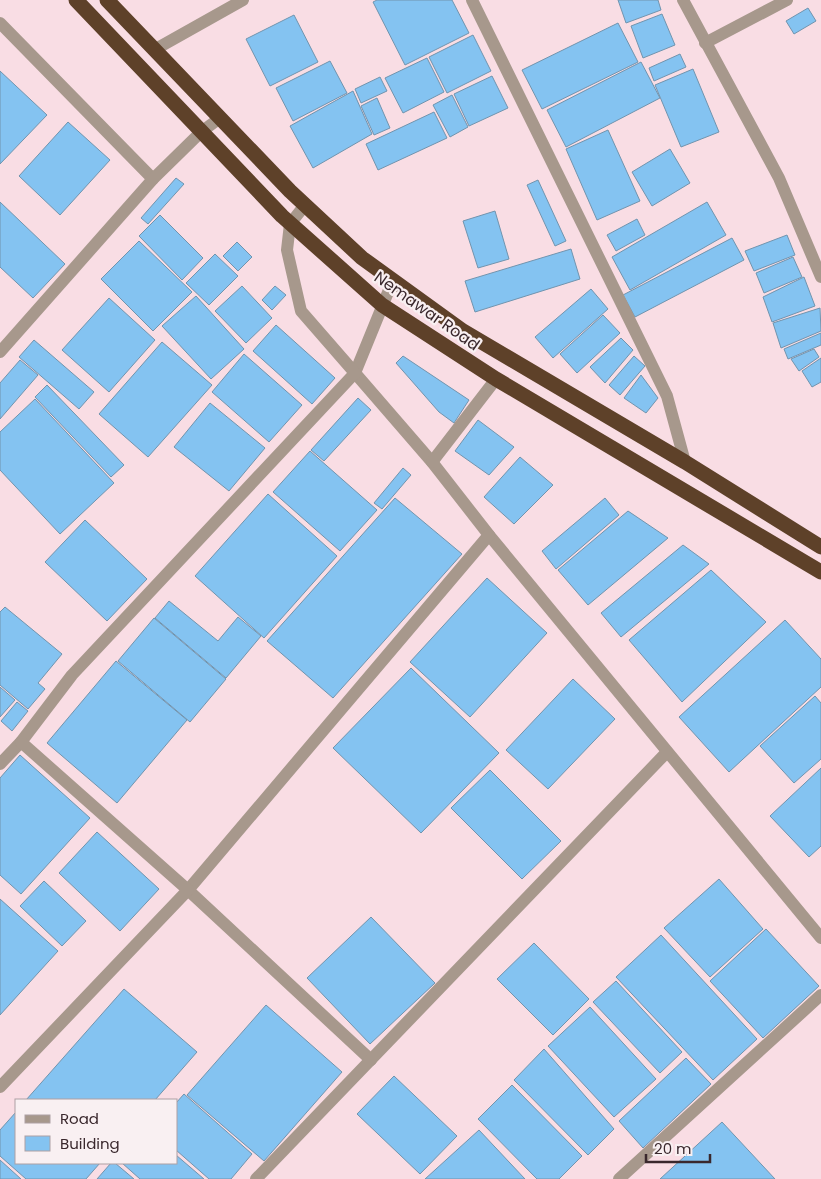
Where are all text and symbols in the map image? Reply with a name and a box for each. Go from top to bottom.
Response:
street label: Nemawar Road [370,266,484,356]
legend [15,1099,178,1164]
text: Road [60,1108,99,1129]
scale bar [646,1132,710,1164]
text: Building [60,1133,120,1154]
text: 20 m [654,1138,692,1159]

